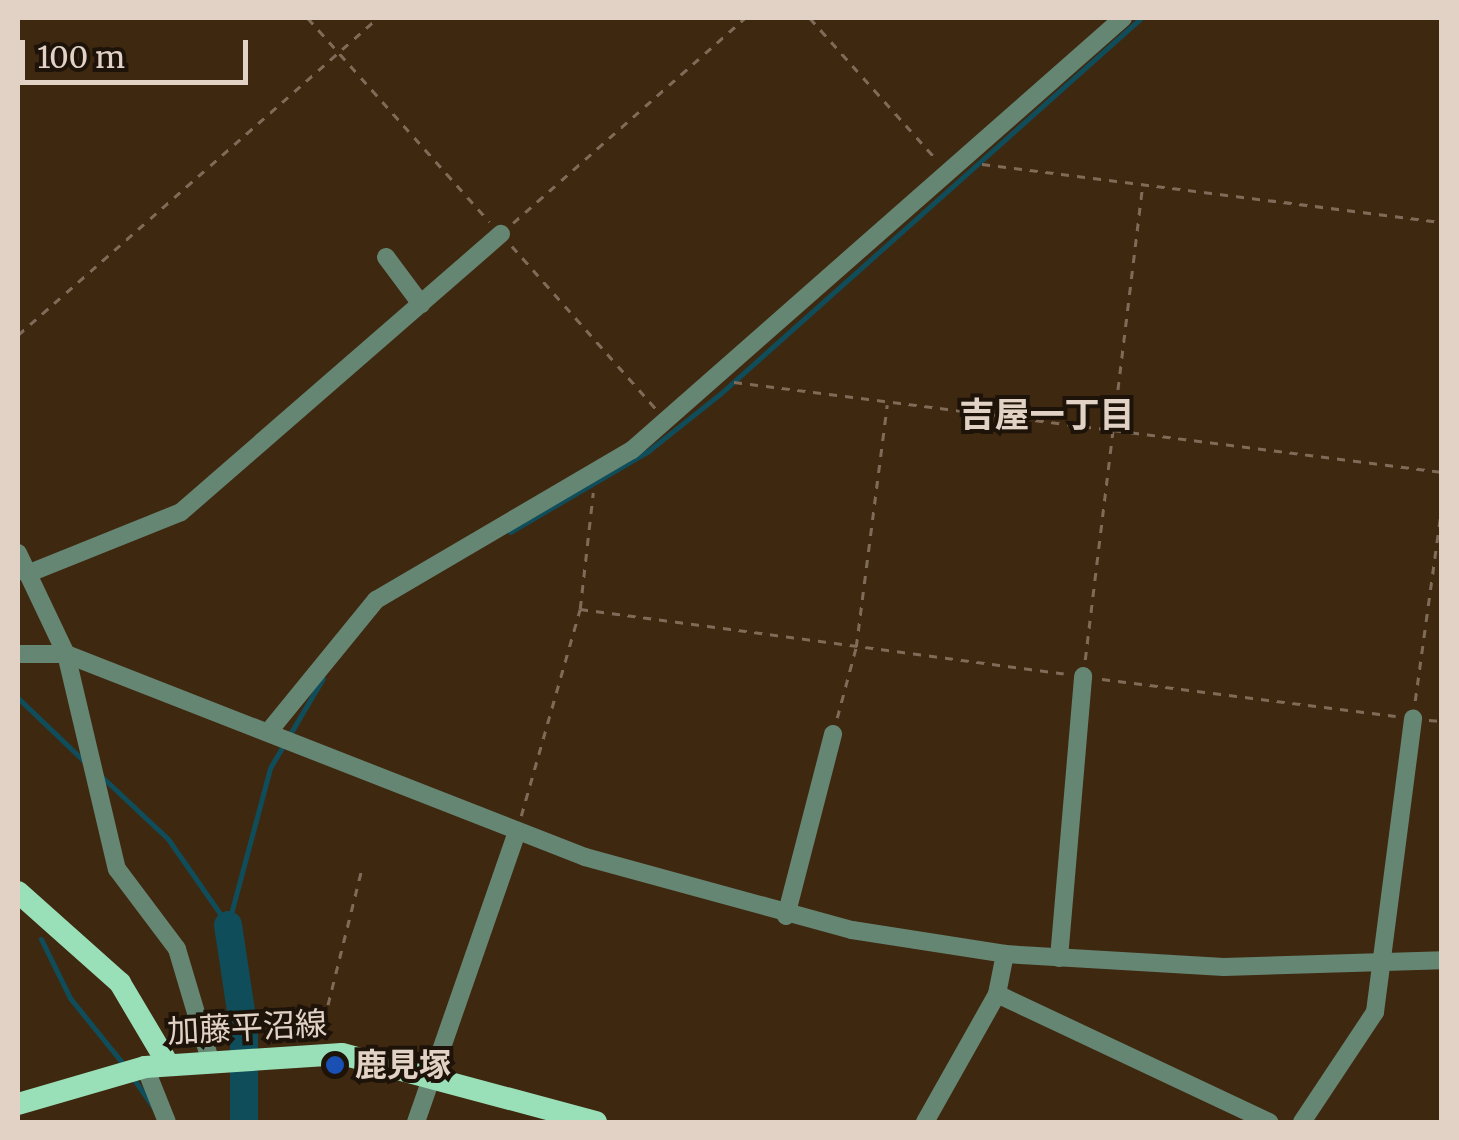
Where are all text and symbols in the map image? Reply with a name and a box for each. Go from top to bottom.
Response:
scale bar [25,20,252,82]
text: 100 m [37,38,125,76]
district label: 吉屋一丁目 [960,394,1134,436]
street label: 加藤平沼線 [166,1005,328,1051]
place label: 鹿見塚 [355,1046,451,1084]
marker: 鹿見塚 [324,1054,346,1076]

